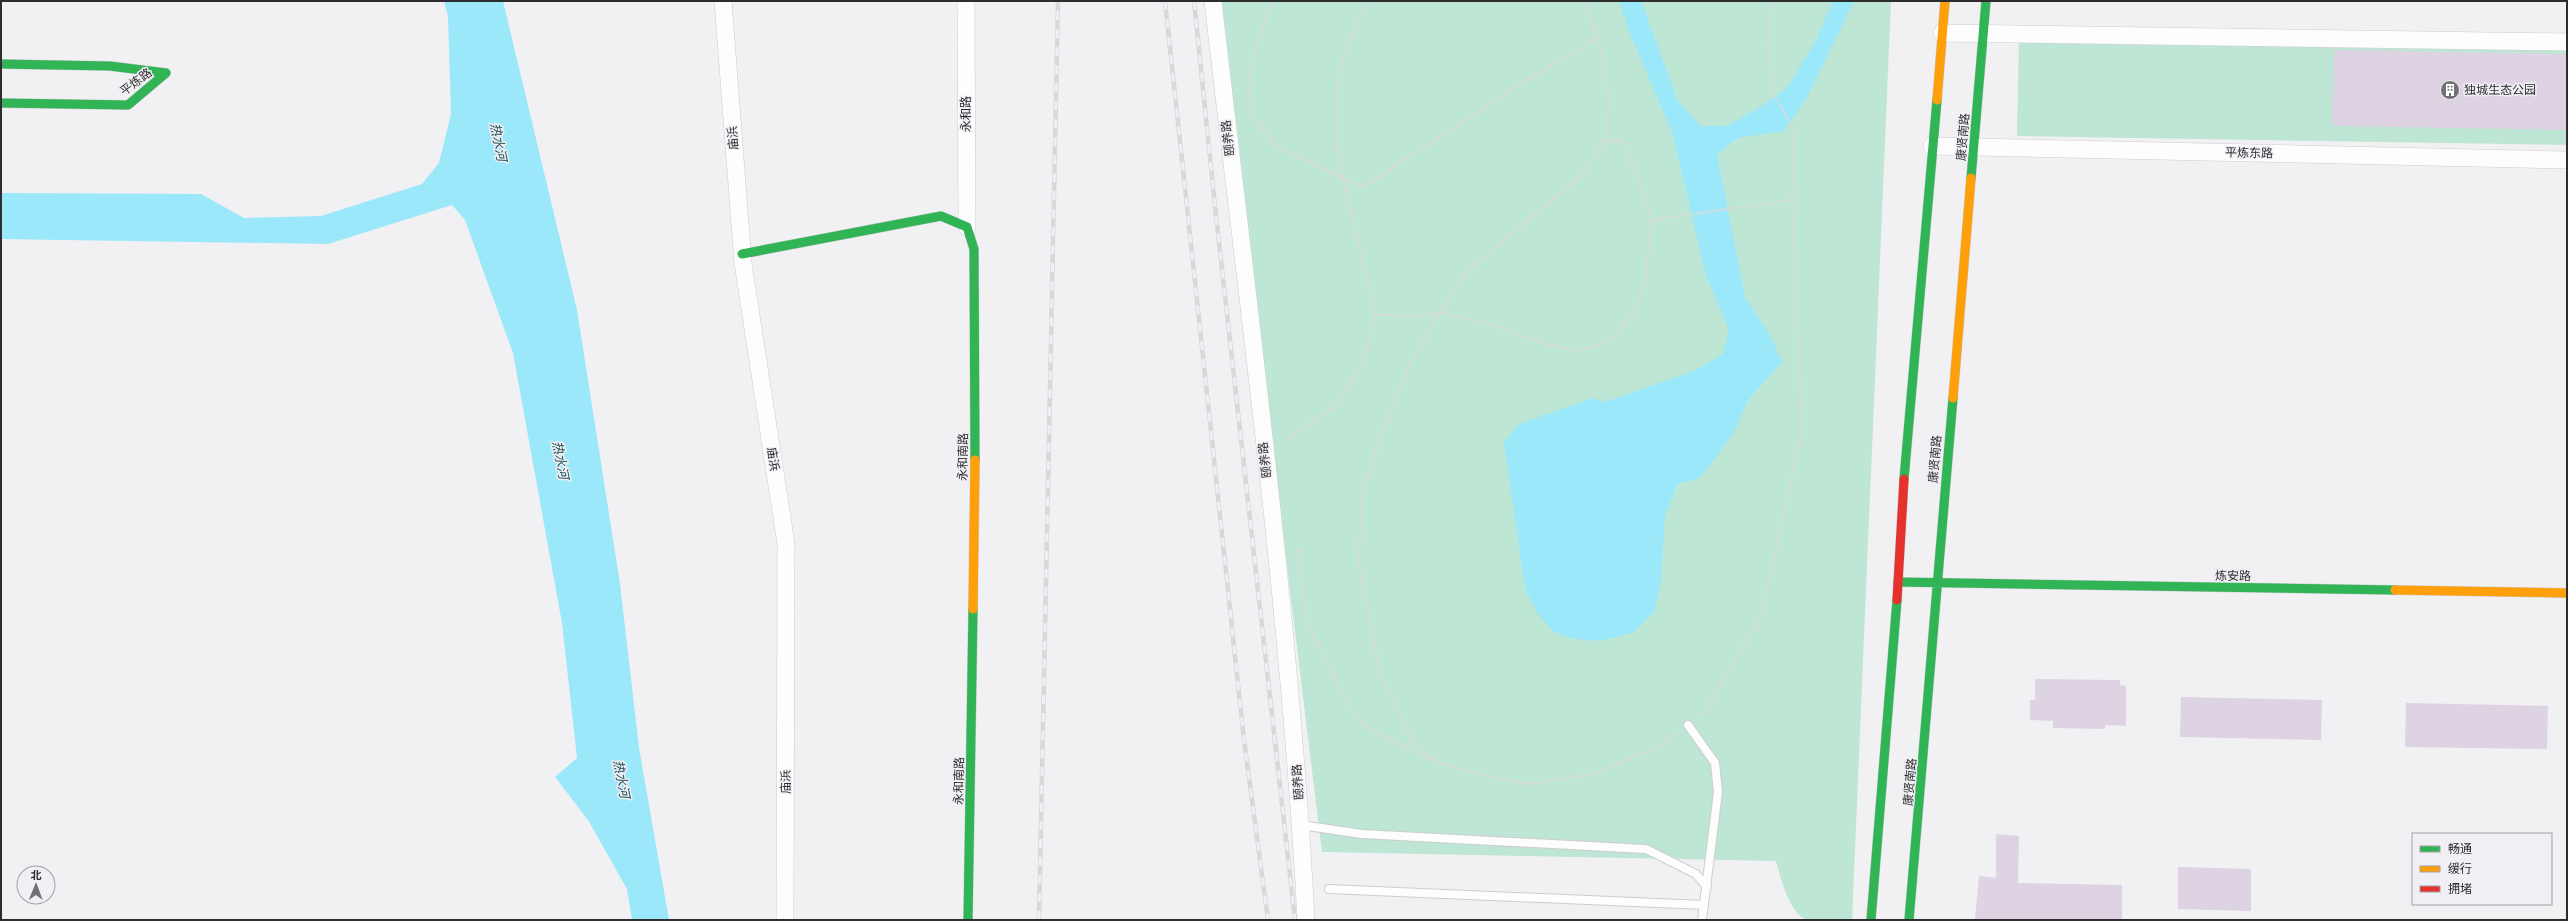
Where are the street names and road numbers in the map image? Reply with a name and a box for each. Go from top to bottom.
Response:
street label: 平炼路 [116,63,156,100]
street label: 永和路 [956,96,975,132]
street label: 康贤南路 [1951,112,1974,162]
street label: 颐养路 [1216,119,1239,157]
street label: 庙浜 [722,125,743,151]
street label: 平炼东路 [2225,143,2273,162]
street label: 永和南路 [953,433,972,481]
street label: 康贤南路 [1923,434,1946,484]
street label: 颐养路 [1253,441,1276,479]
street label: 庙浜 [762,446,785,472]
street label: 炼安路 [2215,566,2251,585]
street label: 永和南路 [949,757,968,805]
street label: 康贤南路 [1898,757,1921,807]
street label: 颐养路 [1286,763,1309,801]
street label: 庙浜 [776,770,795,794]

